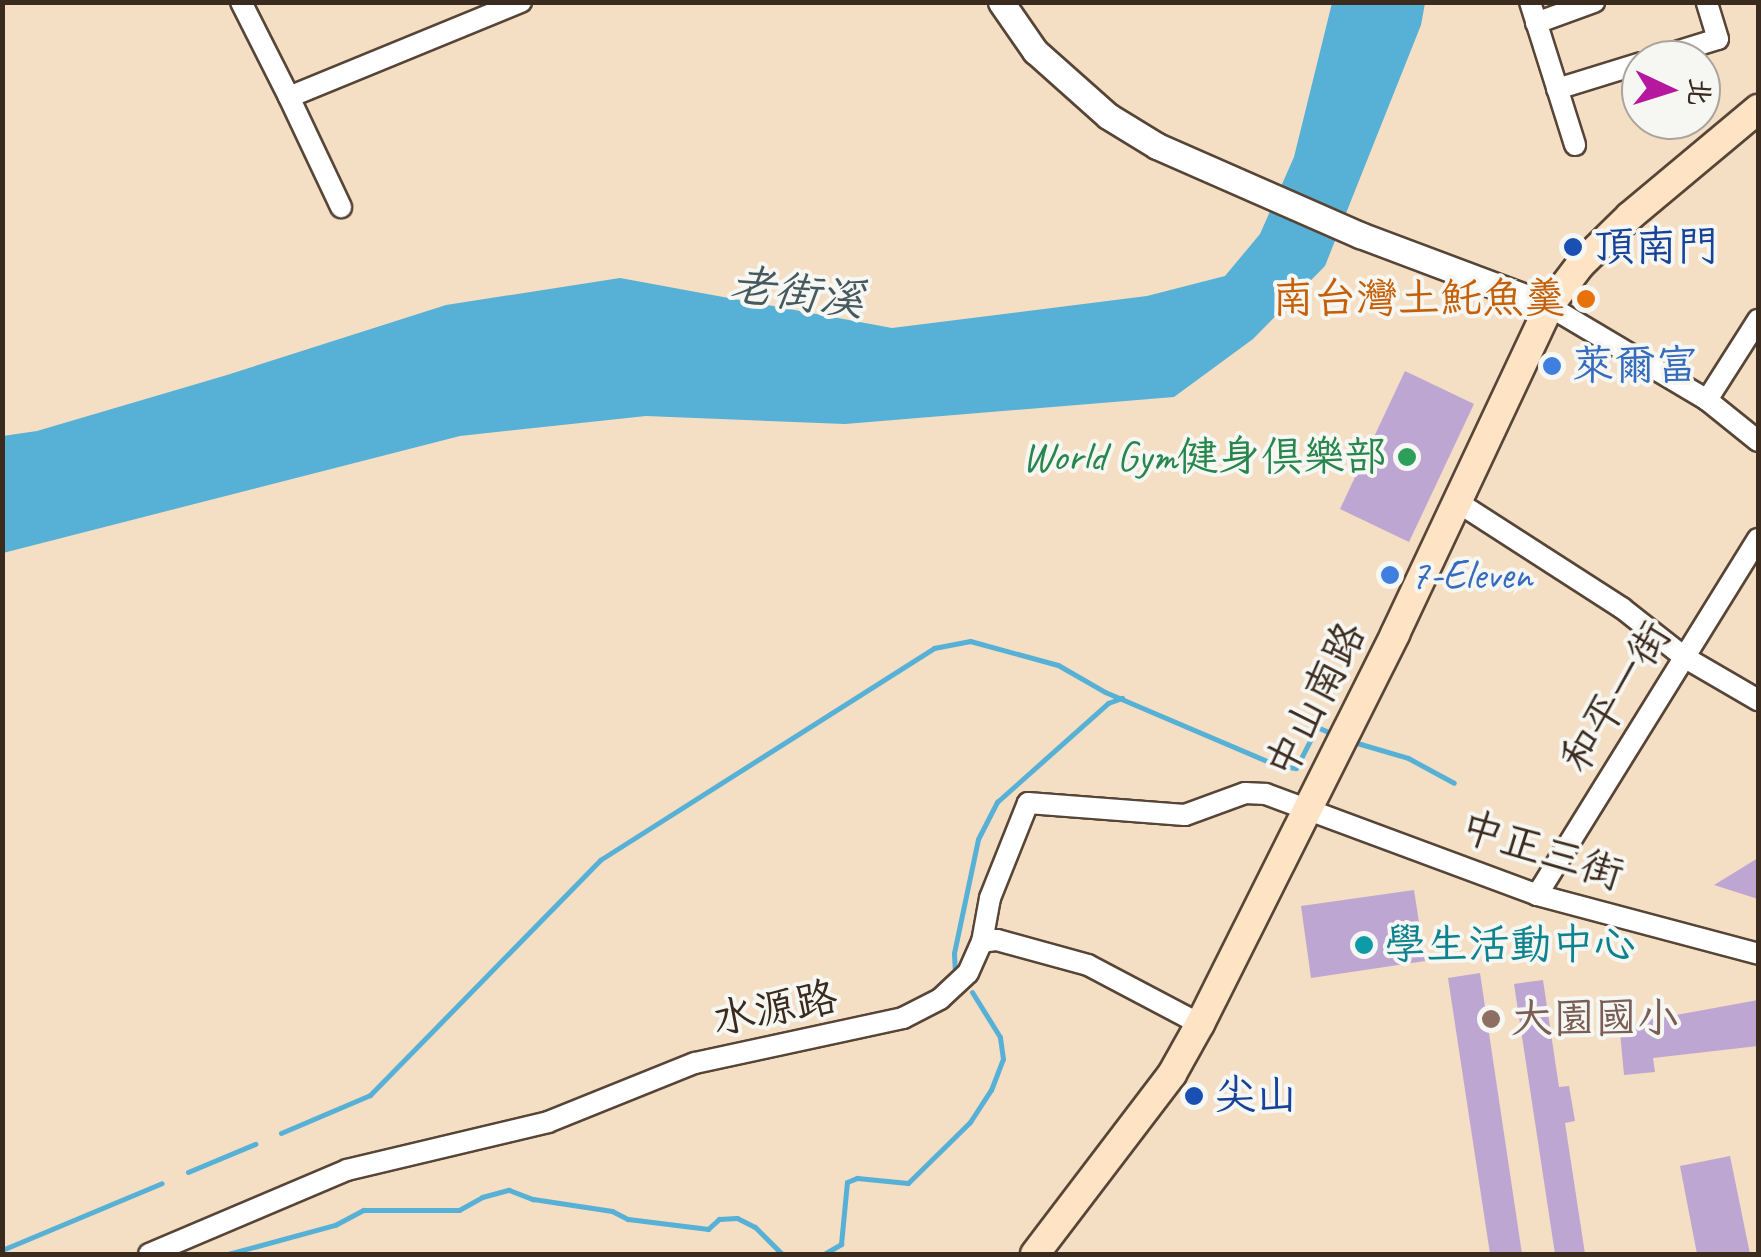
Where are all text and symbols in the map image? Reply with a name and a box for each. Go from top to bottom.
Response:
north arrow [1621,40,1721,140]
text: 北 [1681,77,1718,107]
place label: 頂南門 [1593,222,1719,272]
marker: 頂南門 [1562,236,1584,258]
water label: 老街溪 [727,258,867,328]
place label: 南台灣土魠魚羹 [1272,274,1566,324]
marker: 南台灣土魠魚羹 [1575,288,1597,310]
place label: 萊爾富 [1572,341,1698,391]
marker: 萊爾富 [1541,355,1563,377]
place label: World Gym健身俱樂部 [1023,432,1387,482]
marker: World Gym健身俱樂部 [1396,446,1418,468]
place label: 7-Eleven [1410,550,1532,600]
marker: 7-Eleven [1379,564,1401,586]
street label: 和平一街 [1550,612,1682,782]
street label: 中山南路 [1255,614,1377,786]
street label: 中正三街 [1454,801,1630,901]
place label: 學生活動中心 [1384,920,1636,970]
marker: 學生活動中心 [1353,934,1375,956]
street label: 水源路 [708,972,842,1046]
place label: 大園國小 [1511,994,1679,1044]
marker: 大園國小 [1480,1008,1502,1030]
place label: 尖山 [1214,1071,1298,1121]
marker: 尖山 [1183,1085,1205,1107]

